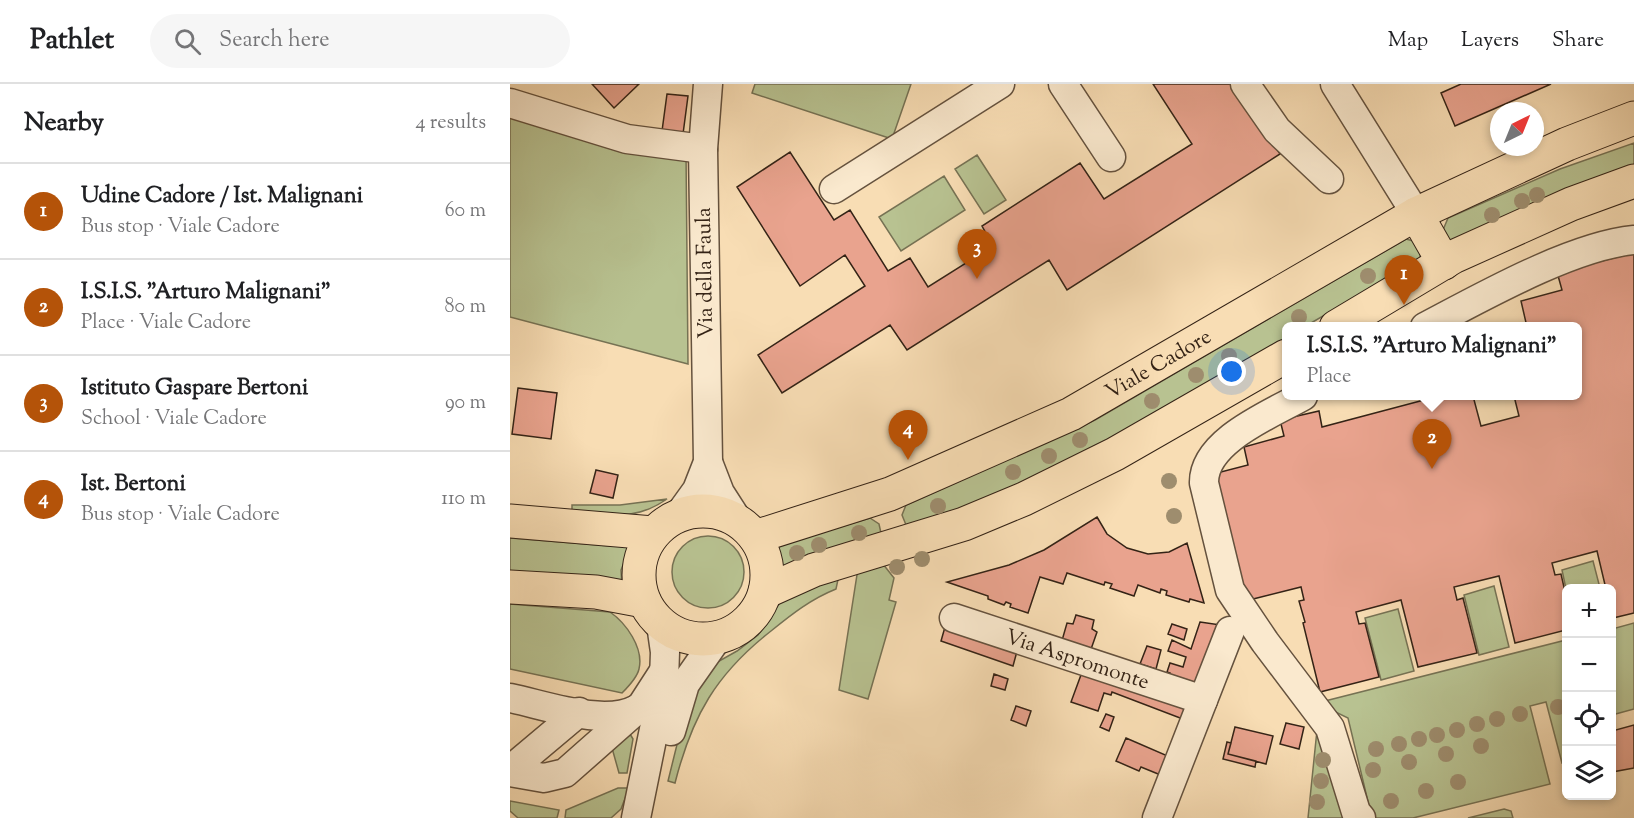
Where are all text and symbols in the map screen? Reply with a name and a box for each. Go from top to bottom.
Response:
search box [150,14,570,68]
text: Pathlet [30,21,114,61]
icon: search [171,25,204,58]
text: Search here [219,25,329,57]
text: Map [1388,26,1428,56]
text: Layers [1461,26,1519,56]
text: Share [1552,26,1604,56]
north arrow [1490,102,1544,156]
text: Nearby [24,105,104,142]
text: 4 results [415,109,486,138]
text: Udine Cadore / Ist. Malignani [81,181,363,213]
text: 1 [40,197,47,226]
text: 60 m [445,197,486,226]
street label: Via della Faula [690,207,722,339]
text: Bus stop · Viale Cadore [81,213,280,242]
pin: 3 [958,230,996,279]
pin: 1 [1384,256,1424,305]
text: I.S.I.S. "Arturo Malignani" [81,277,331,309]
text: 2 [39,293,48,322]
text: 80 m [445,293,486,322]
text: Place · Viale Cadore [81,309,251,338]
popup [1282,322,1582,400]
street label: Viale Cadore [1100,323,1218,408]
text: I.S.I.S. "Arturo Malignani" [1307,331,1557,363]
your location [1217,357,1246,386]
text: Place [1307,363,1351,392]
text: Istituto Gaspare Bertoni [81,373,308,405]
text: 3 [39,389,48,418]
text: 90 m [445,389,486,418]
text: School · Viale Cadore [81,405,267,434]
pin: 4 [888,410,928,460]
pin: 2 [1412,420,1452,469]
text: Ist. Bertoni [81,469,186,501]
text: 4 [38,485,49,514]
text: 110 m [441,485,486,514]
text: Bus stop · Viale Cadore [81,501,280,530]
map controls [1562,584,1616,800]
button: + [1562,584,1616,638]
street label: Via Aspromonte [1001,623,1153,698]
button: − [1562,638,1616,692]
button: locate [1562,692,1616,746]
button: layers [1562,746,1616,800]

